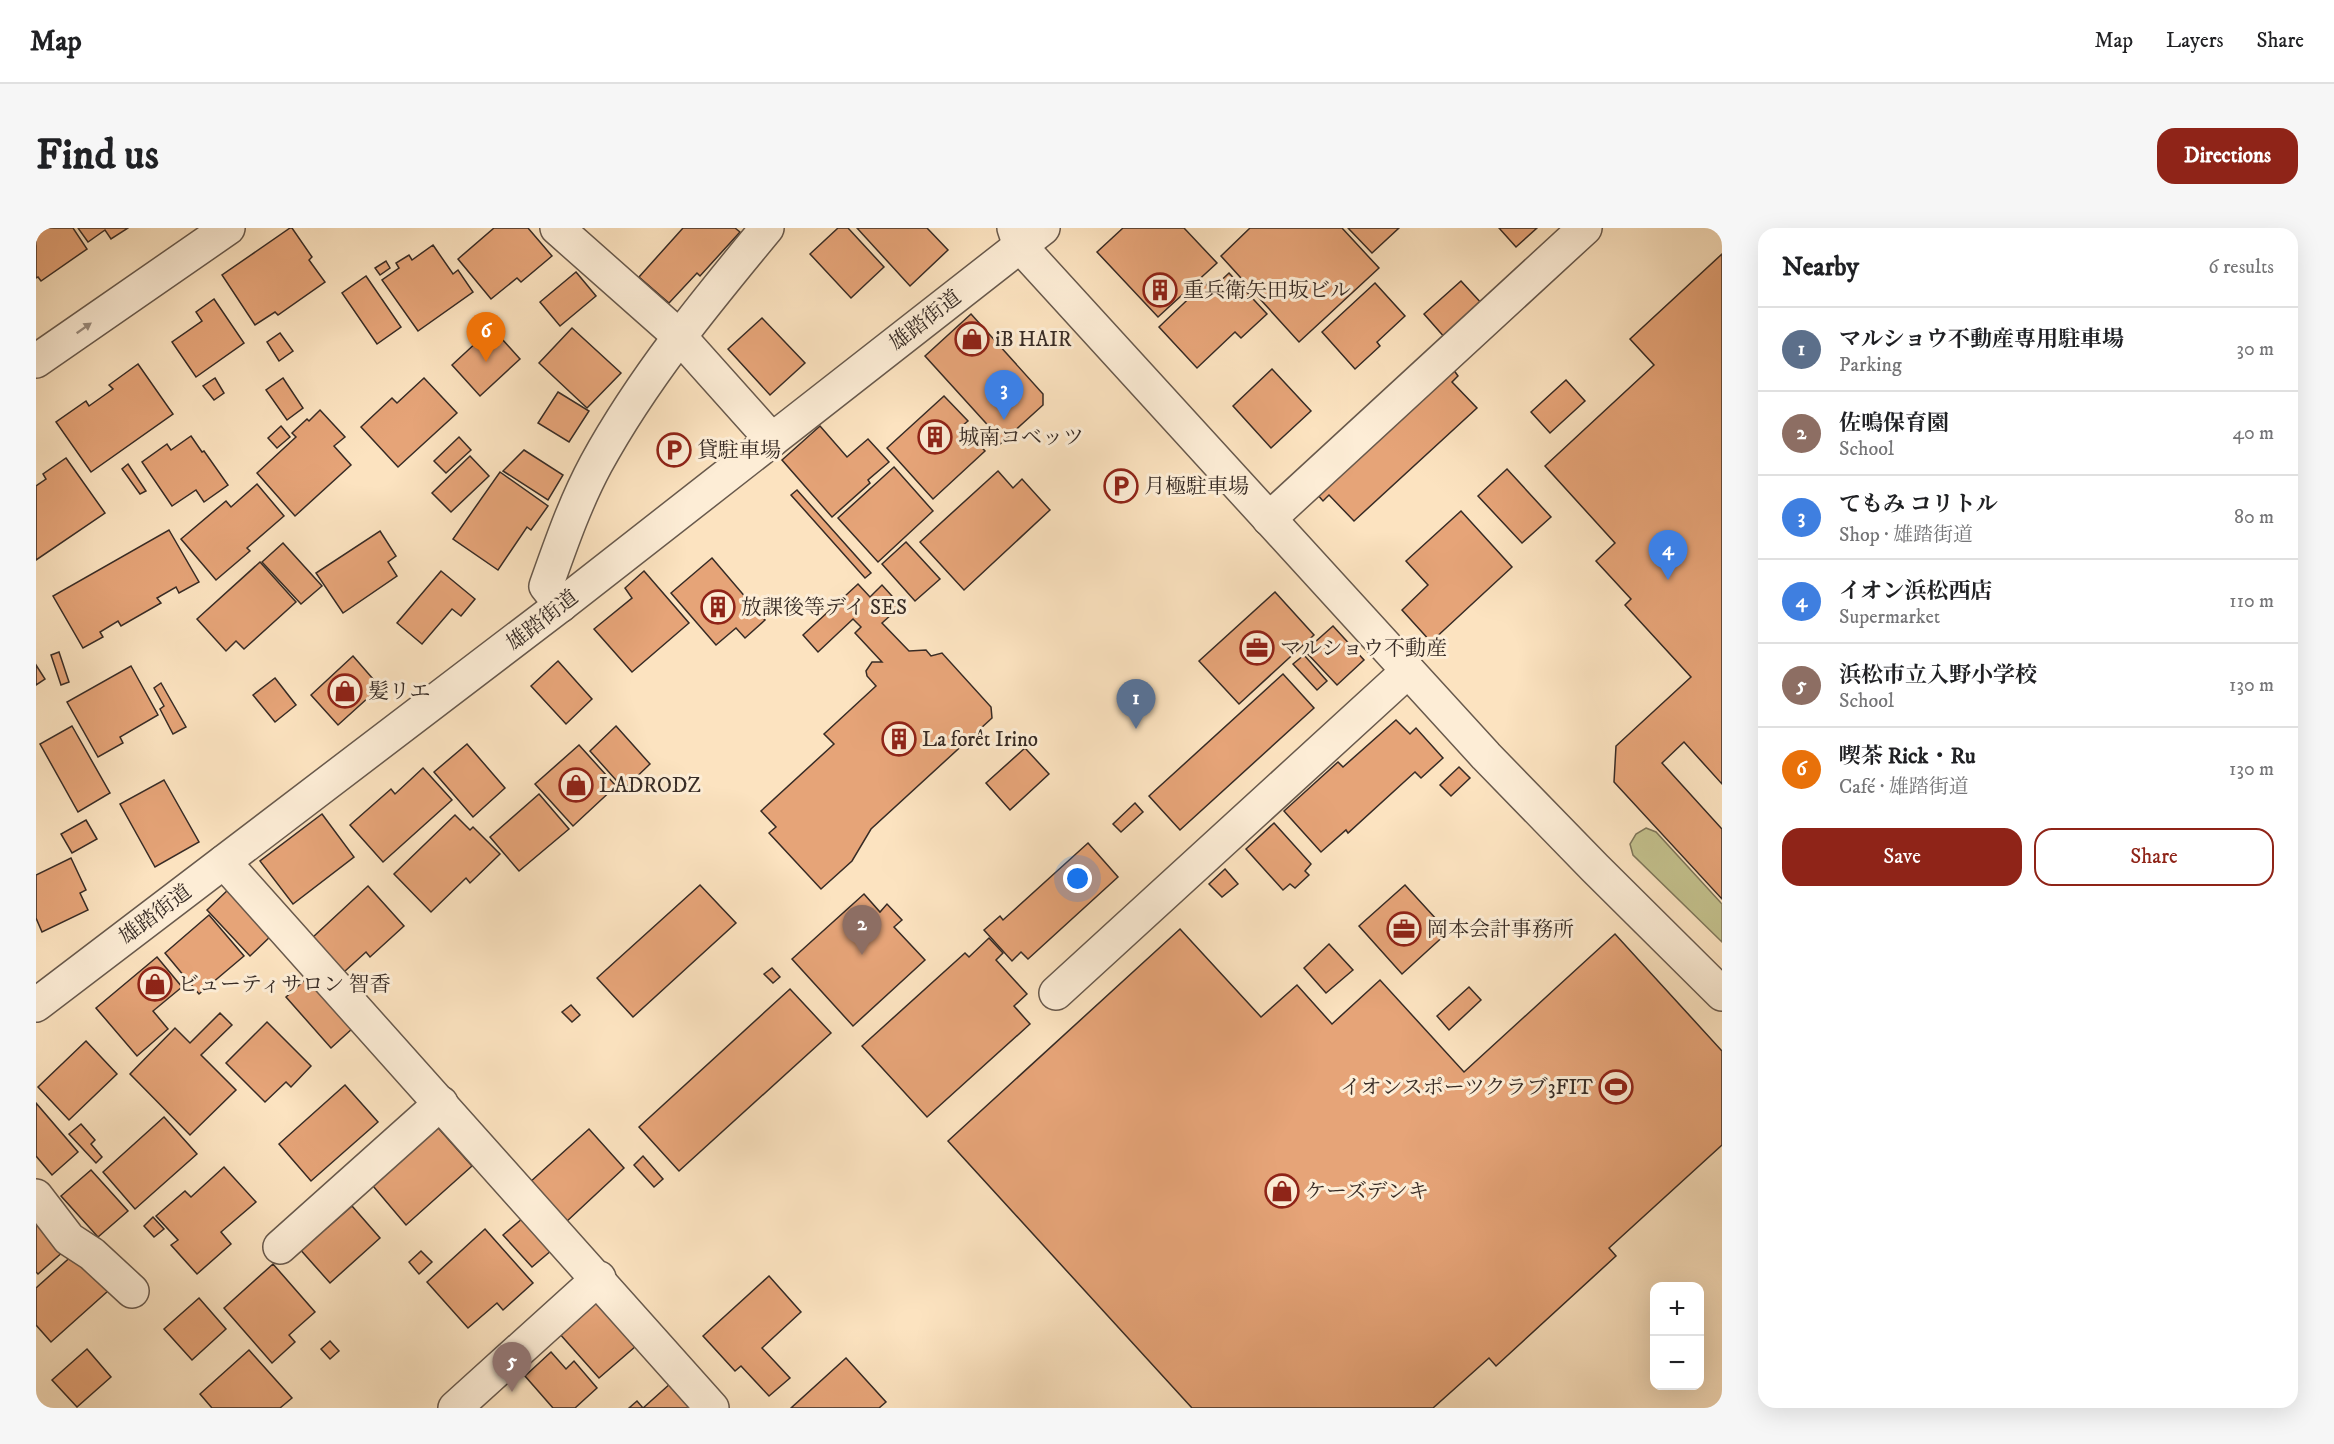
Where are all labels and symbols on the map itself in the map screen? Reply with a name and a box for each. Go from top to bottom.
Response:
building icon: 重兵衛矢田坂ビル [1142,272,1178,308]
place label: 重兵衛矢田坂ビル [1183,278,1351,304]
street label: 雄踏街道 [885,285,967,357]
pin: 6 [466,312,506,362]
shop icon: iB HAIR [954,321,990,357]
one-way arrow [76,323,92,334]
place label: iB HAIR [995,327,1072,353]
pin: 3 [984,370,1024,420]
building icon: 城南コベッツ [917,419,953,455]
place label: 城南コベッツ [958,425,1084,451]
parking icon: 貸駐車場 [656,432,692,468]
place label: 貸駐車場 [697,438,781,464]
parking icon: 月極駐車場 [1103,468,1139,504]
place label: 月極駐車場 [1144,474,1249,500]
pin: 4 [1648,530,1688,580]
street label: 雄踏街道 [502,585,584,657]
building icon: 放課後等デイ SES [700,589,736,625]
place label: 放課後等デイ SES [741,595,907,621]
office icon: マルショウ不動産 [1239,630,1275,666]
place label: マルショウ不動産 [1280,636,1447,662]
shop icon: 髪リエ [327,673,363,709]
place label: 髪リエ [368,679,431,705]
pin: 1 [1116,680,1156,729]
building icon: La forêt Irino [881,721,917,757]
place label: La forêt Irino [922,727,1038,753]
shop icon: LADRODZ [558,767,594,803]
place label: LADRODZ [599,773,701,799]
your location [1063,864,1092,893]
street label: 雄踏街道 [114,879,197,950]
pin: 2 [842,906,882,955]
office icon: 岡本会計事務所 [1386,911,1422,947]
place label: 岡本会計事務所 [1427,917,1574,943]
shop icon: ビューティサロン 智香 [137,966,173,1002]
place label: ビューティサロン 智香 [178,972,391,998]
sports icon: イオンスポーツクラブ3FIT [1598,1069,1634,1105]
place label: イオンスポーツクラブ3FIT [1340,1075,1593,1101]
shop icon: ケーズデンキ [1264,1173,1300,1209]
place label: ケーズデンキ [1305,1179,1429,1205]
pin: 5 [492,1342,532,1392]

